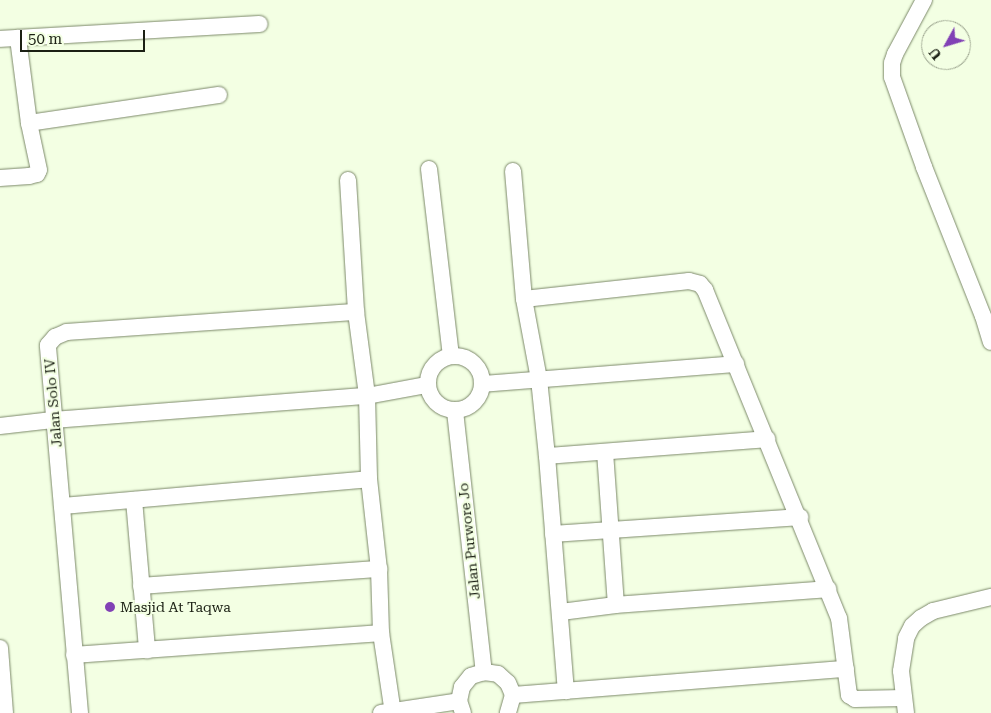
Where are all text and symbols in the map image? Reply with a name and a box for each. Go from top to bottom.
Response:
scale bar [22,20,148,52]
north arrow [921,20,971,70]
text: 50 m [28,30,62,48]
text: U [926,45,945,63]
street label: Jalan Solo IV [41,358,65,448]
street label: Jalan Purwore Jo [455,482,483,600]
place label: Masjid At Taqwa [120,599,231,615]
marker: Masjid At Taqwa [104,601,116,613]

